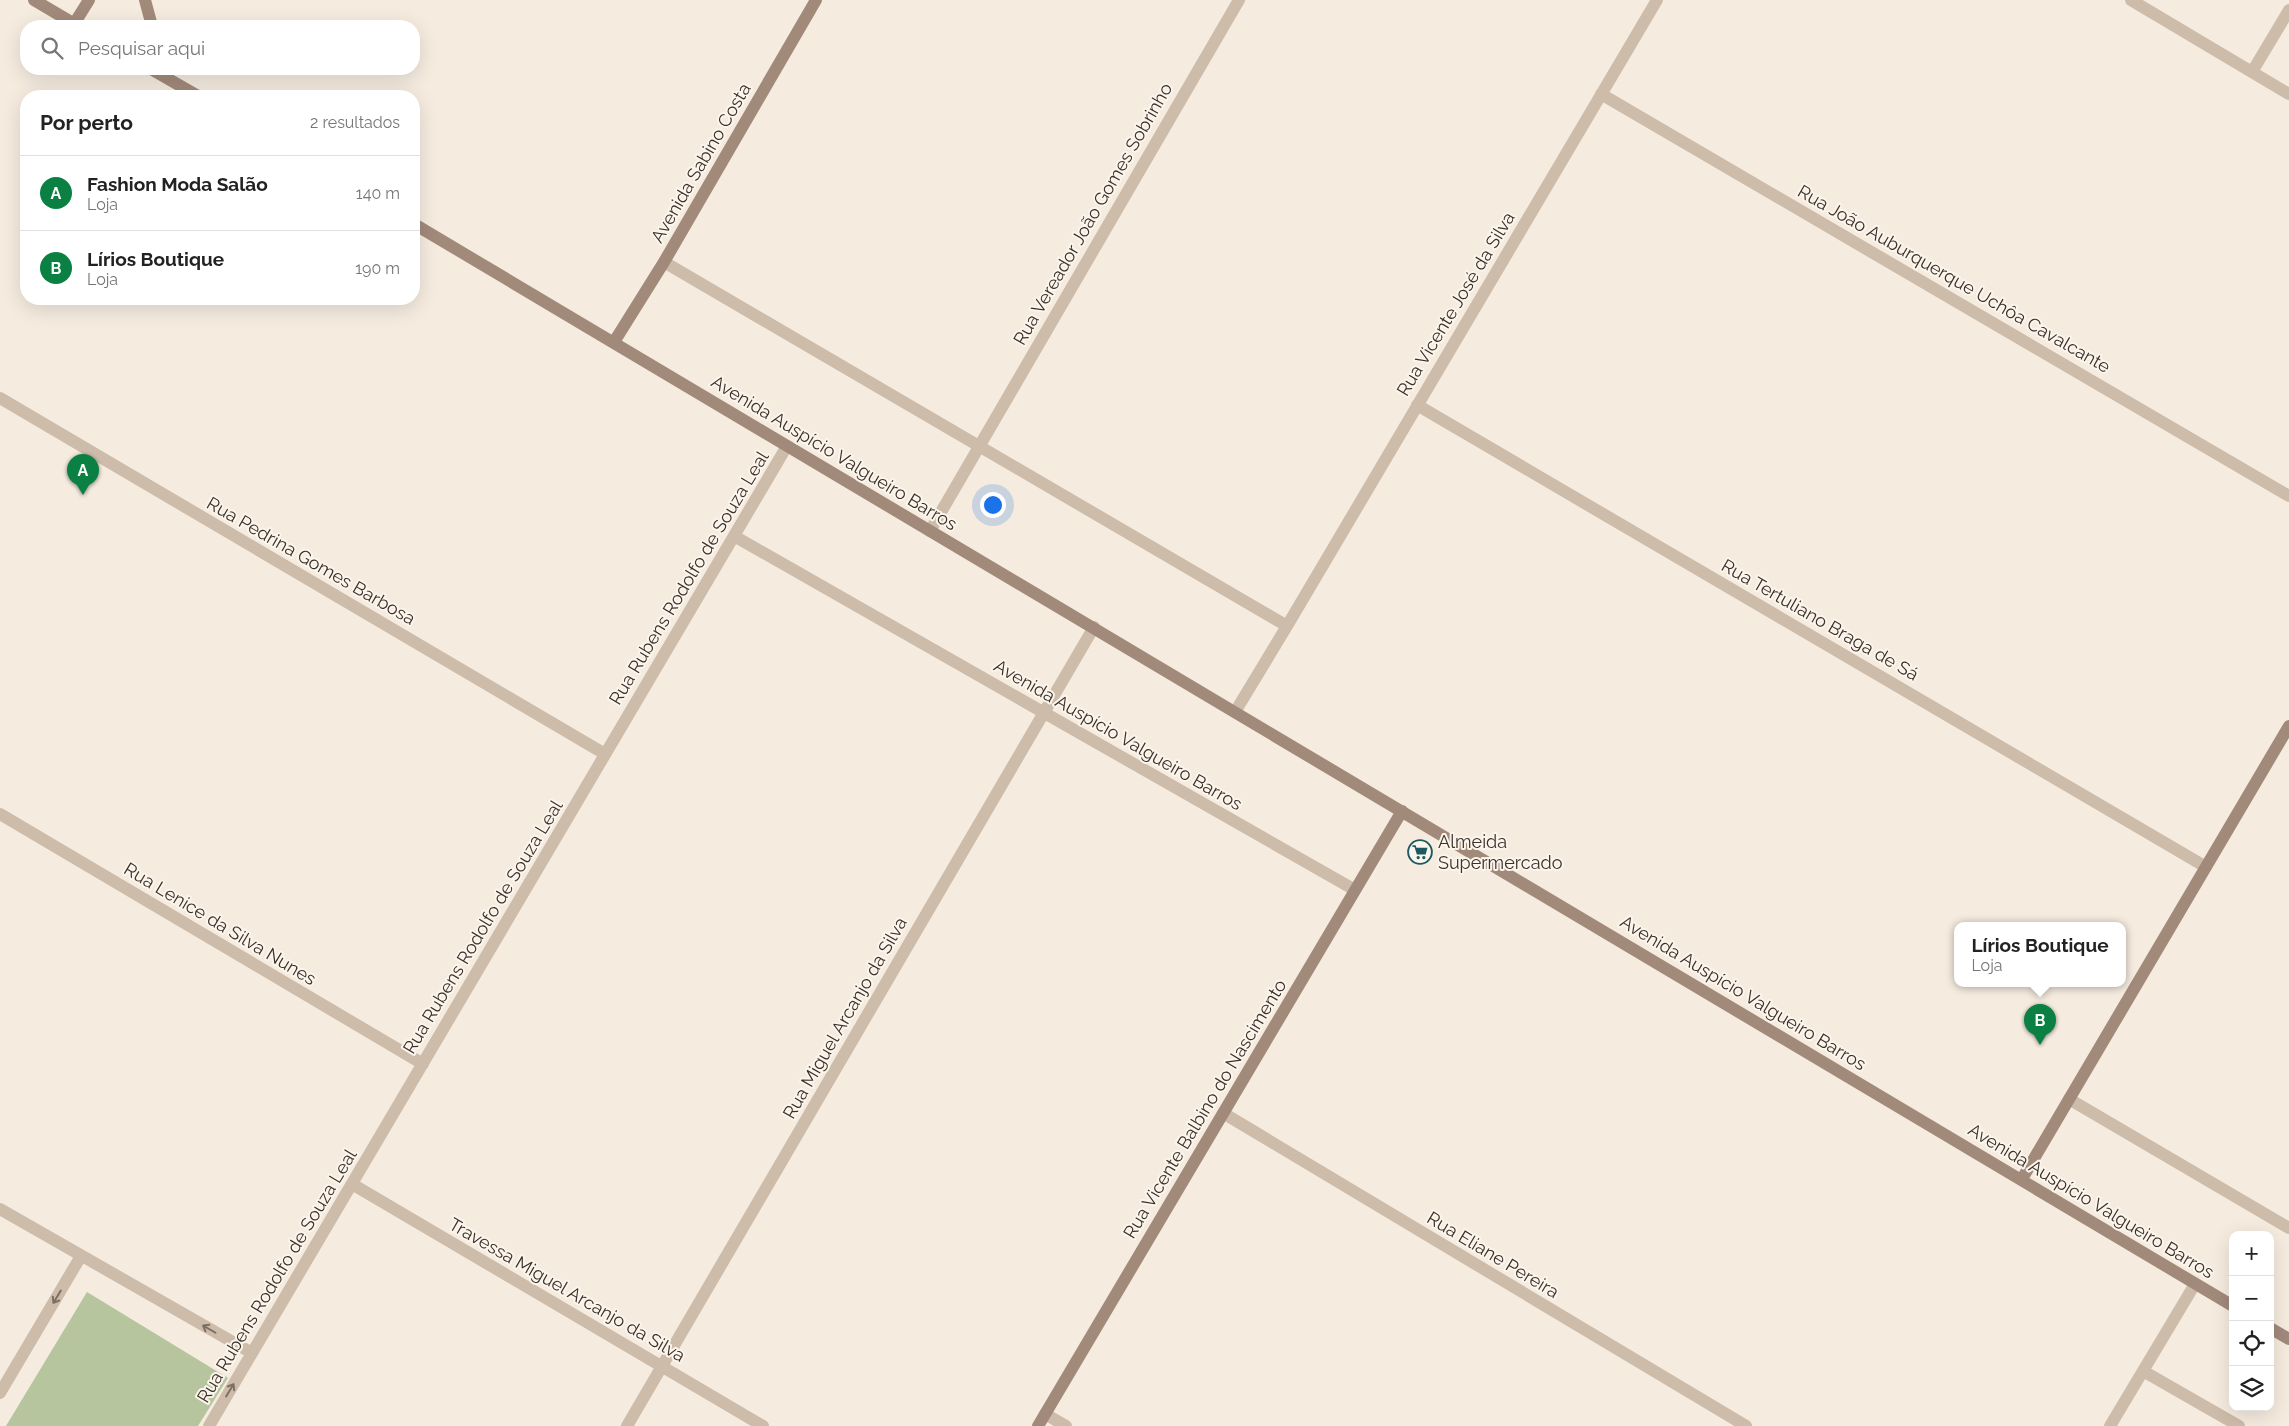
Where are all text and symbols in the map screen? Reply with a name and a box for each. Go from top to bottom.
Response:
search box [20,20,420,75]
icon: search [38,34,66,62]
text: Pesquisar aqui [78,37,205,59]
street label: Avenida Sabino Costa [646,79,755,246]
street label: Rua Vereador João Gomes Sobrinho [1009,79,1177,348]
text: Por perto [40,110,133,135]
text: 2 resultados [310,113,400,132]
text: Fashion Moda Salão [87,173,268,195]
street label: Rua João Auburquerque Uchôa Cavalcante [1794,180,2115,377]
text: A [51,184,61,203]
text: 140 m [356,184,400,203]
text: Loja [87,195,118,214]
street label: Rua Vicente José da Silva [1392,208,1519,400]
text: Lírios Boutique [87,248,224,270]
text: B [51,259,61,278]
text: 190 m [355,259,400,278]
text: Loja [87,270,118,289]
street label: Avenida Auspício Valgueiro Barros [708,371,961,535]
street label: Rua Rubens Rodolfo de Souza Leal [604,447,773,708]
pin: A [67,454,99,495]
street label: Rua Pedrina Gomes Barbosa [203,492,419,629]
your location [980,492,1006,518]
street label: Rua Tertuliano Braga de Sá [1718,555,1922,685]
street label: Avenida Auspício Valgueiro Barros [990,655,1246,815]
street label: Rua Rubens Rodolfo de Souza Leal [398,796,567,1057]
place label: Almeida Supermercado [1438,831,1563,873]
supermarket icon: Almeida Supermercado [1407,839,1433,865]
street label: Rua Lenice da Silva Nunes [121,858,320,989]
street label: Avenida Auspício Valgueiro Barros [1617,911,1870,1075]
street label: Rua Miguel Arcanjo da Silva [778,913,911,1122]
popup [1954,922,2126,987]
text: Lírios Boutique [1971,934,2109,956]
text: Loja [1971,956,2002,975]
street label: Rua Vicente Balbino do Nascimento [1119,975,1291,1242]
pin: B [2024,1004,2056,1045]
street label: Avenida Auspício Valgueiro Barros [1965,1119,2218,1283]
street label: Rua Rubens Rodolfo de Souza Leal [192,1145,361,1406]
street label: Rua Eliane Pereira [1423,1207,1563,1302]
street label: Travessa Miguel Arcanjo da Silva [445,1213,689,1366]
map controls [2229,1231,2274,1411]
button: + [2229,1231,2274,1276]
button: − [2229,1276,2274,1321]
one-way arrow [51,1290,61,1304]
button: locate [2229,1321,2274,1366]
one-way arrow [203,1324,217,1334]
button: layers [2229,1366,2274,1411]
one-way arrow [226,1383,236,1397]

